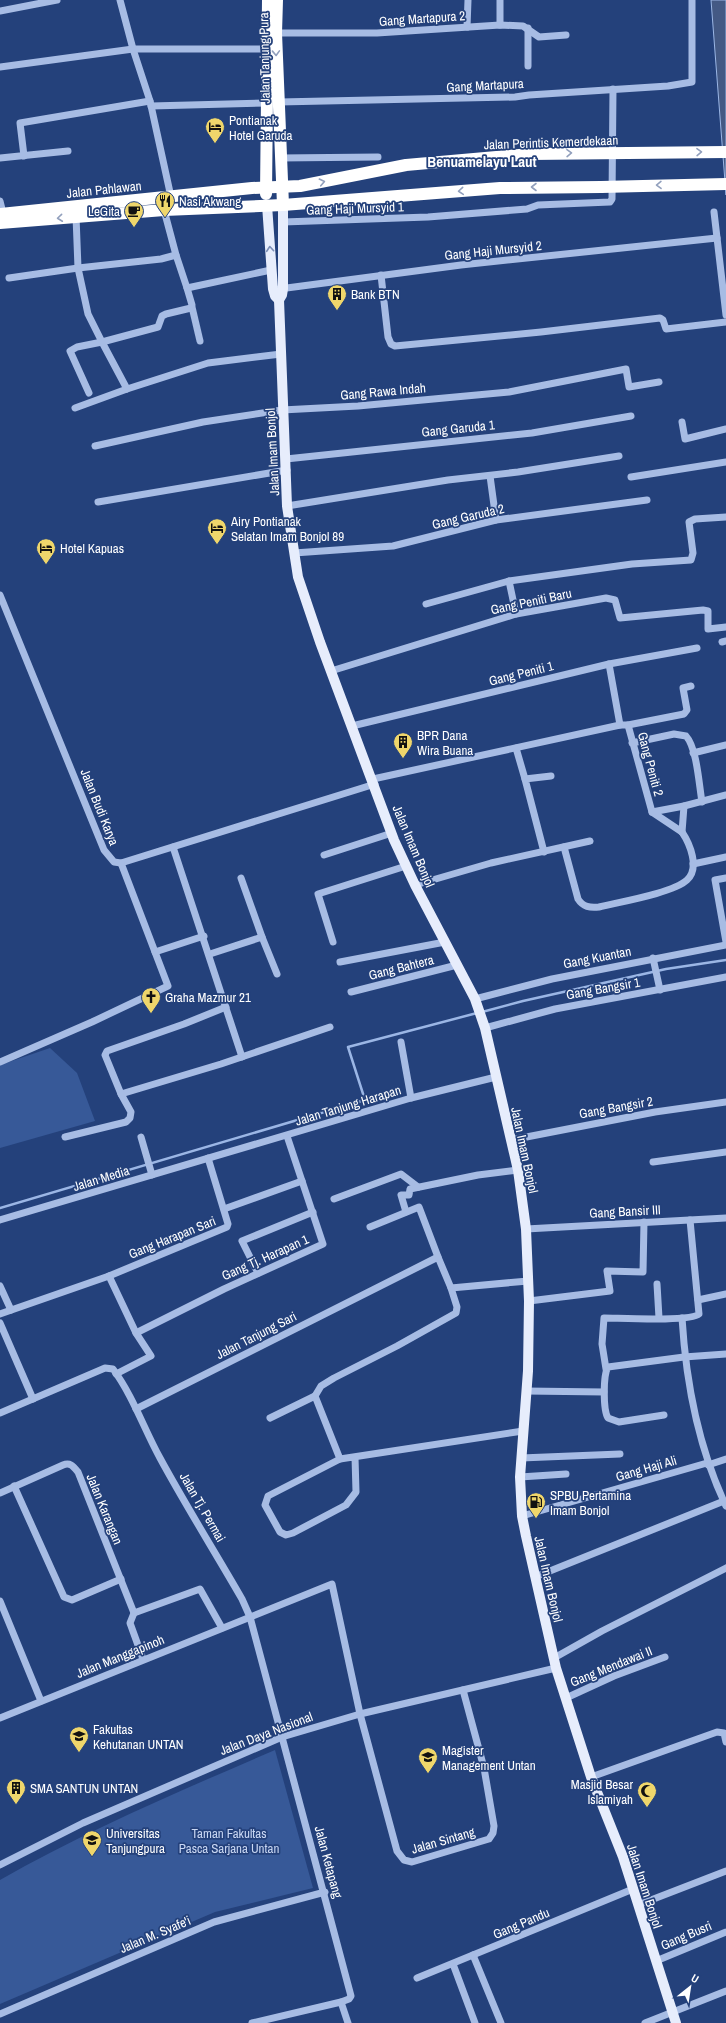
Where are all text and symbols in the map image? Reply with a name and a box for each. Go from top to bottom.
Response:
street label: Gang Martapura 2 [378,7,466,30]
street label: Jalan Tanjung Pura [255,12,274,104]
one-way arrow [272,50,281,56]
street label: Gang Martapura [446,75,524,96]
place label: Pontianak Hotel Garuda [229,112,292,144]
hotel icon: Pontianak Hotel Garuda [204,116,226,144]
street label: Jalan Perintis Kemerdekaan [484,132,619,153]
one-way arrow [696,148,702,156]
one-way arrow [566,149,572,157]
district label: Benuamelayu Laut [427,151,537,172]
street label: Jalan Pahlawan [66,177,142,202]
one-way arrow [319,178,325,187]
one-way arrow [656,181,662,190]
one-way arrow [531,183,537,191]
one-way arrow [458,187,464,196]
restaurant icon: Nasi Akwang [154,190,176,218]
place label: Nasi Akwang [179,193,241,210]
street label: Gang Haji Mursyid 1 [306,198,404,219]
cafe icon: LeGita [123,200,145,228]
place label: LeGita [88,203,120,220]
one-way arrow [57,213,63,222]
street label: Gang Haji Mursyid 2 [444,237,543,264]
one-way arrow [265,246,274,252]
building icon: Bank BTN [326,283,348,311]
place label: Bank BTN [351,286,400,303]
street label: Gang Rawa Indah [339,379,427,404]
street label: Jalan Imam Bonjol [262,408,283,496]
street label: Gang Garuda 1 [421,416,496,441]
street label: Gang Garuda 2 [430,500,506,533]
place label: Airy Pontianak Selatan Imam Bonjol 89 [230,513,344,545]
hotel icon: Airy Pontianak Selatan Imam Bonjol 89 [206,517,228,545]
hotel icon: Hotel Kapuas [35,537,57,565]
place label: Hotel Kapuas [60,540,124,557]
street label: Gang Peniti Baru [489,585,573,618]
street label: Gang Peniti 1 [487,657,555,690]
place label: BPR Dana Wira Buana [417,727,473,759]
street label: Gang Peniti 2 [634,730,667,798]
building icon: BPR Dana Wira Buana [392,731,414,759]
street label: Jalan Budi Karya [76,766,123,848]
street label: Jalan Imam Bonjol [389,803,438,890]
street label: Gang Kuantan [562,943,633,972]
street label: Gang Bahtera [367,951,435,984]
street label: Gang Bangsir 1 [565,974,641,1003]
church icon: Graha Mazmur 21 [140,986,162,1014]
place label: Graha Mazmur 21 [165,989,251,1006]
street label: Jalan Tanjung Harapan [293,1081,403,1130]
street label: Gang Bangsir 2 [578,1093,654,1122]
street label: Jalan Imam Bonjol [507,1105,542,1195]
street label: Jalan Media [71,1162,131,1195]
street label: Gang Bansir III [589,1201,661,1222]
street label: Gang Harapan Sari [126,1212,218,1263]
street label: Gang Tj. Harapan 1 [219,1231,311,1284]
street label: Jalan Tanjung Sari [213,1308,299,1363]
street label: Gang Haji Ali [614,1452,679,1485]
street label: Jalan Tj. Permai [176,1469,229,1545]
street label: Jalan Karangan [83,1471,126,1547]
place label: SPBU Pertamina Imam Bonjol [550,1487,631,1519]
fuel station icon: SPBU Pertamina Imam Bonjol [525,1491,547,1519]
street label: Jalan Imam Bonjol [530,1534,567,1624]
street label: Jalan Manggapinoh [74,1631,167,1682]
street label: Gang Mendawai II [568,1642,655,1691]
street label: Jalan Daya Nasional [217,1708,315,1759]
place label: Fakultas Kehutanan UNTAN [93,1721,183,1753]
school or university icon: Fakultas Kehutanan UNTAN [68,1725,90,1753]
place label: Magister Management Untan [442,1742,536,1774]
school or university icon: Magister Management Untan [417,1746,439,1774]
place label: Masjid Besar Islamiyah [571,1776,633,1808]
building icon: SMA SANTUN UNTAN [5,1777,27,1805]
place label: SMA SANTUN UNTAN [30,1780,138,1797]
mosque icon: Masjid Besar Islamiyah [636,1780,658,1808]
street label: Jalan Sintang [409,1823,477,1858]
street label: Jalan Ketapang [311,1824,346,1900]
place label: Universitas Tanjungpura [106,1825,165,1857]
park label: Taman Fakultas Pasca Sarjana Untan [179,1825,279,1857]
school or university icon: Universitas Tanjungpura [81,1829,103,1857]
street label: Jalan Imam Bonjol [623,1842,666,1930]
street label: Gang Pandu [490,1904,552,1943]
street label: Jalan M. Syafe'i [117,1912,193,1957]
street label: Gang Busri [658,1917,714,1954]
north arrow [670,1967,710,2007]
text: U [689,1971,701,1986]

